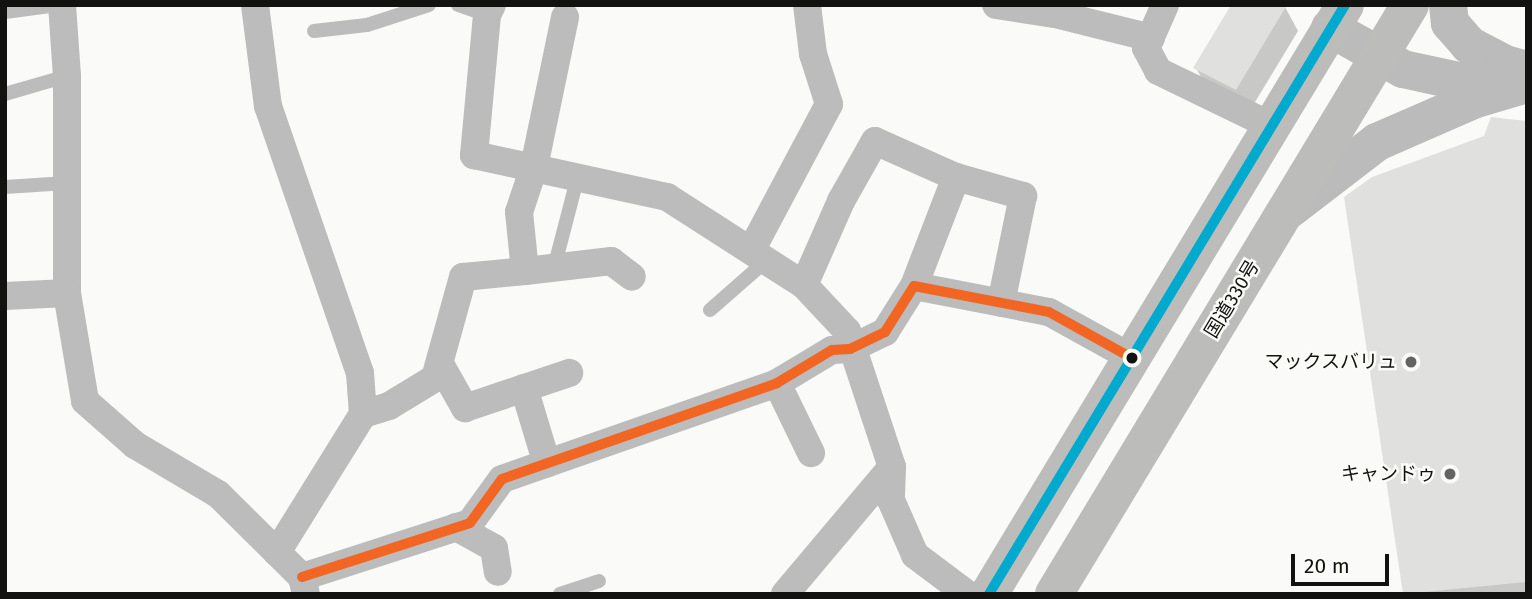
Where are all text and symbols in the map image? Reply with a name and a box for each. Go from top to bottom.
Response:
street label: 国道330号 [1200,256,1264,342]
unlabelled marker [1125,351,1139,365]
place label: マックスバリュ [1264,351,1397,373]
marker: マックスバリュ [1403,354,1419,370]
place label: キャンドゥ [1341,463,1436,485]
marker: キャンドゥ [1442,466,1458,482]
scale bar [1294,540,1392,584]
text: 20 m [1304,553,1350,579]

